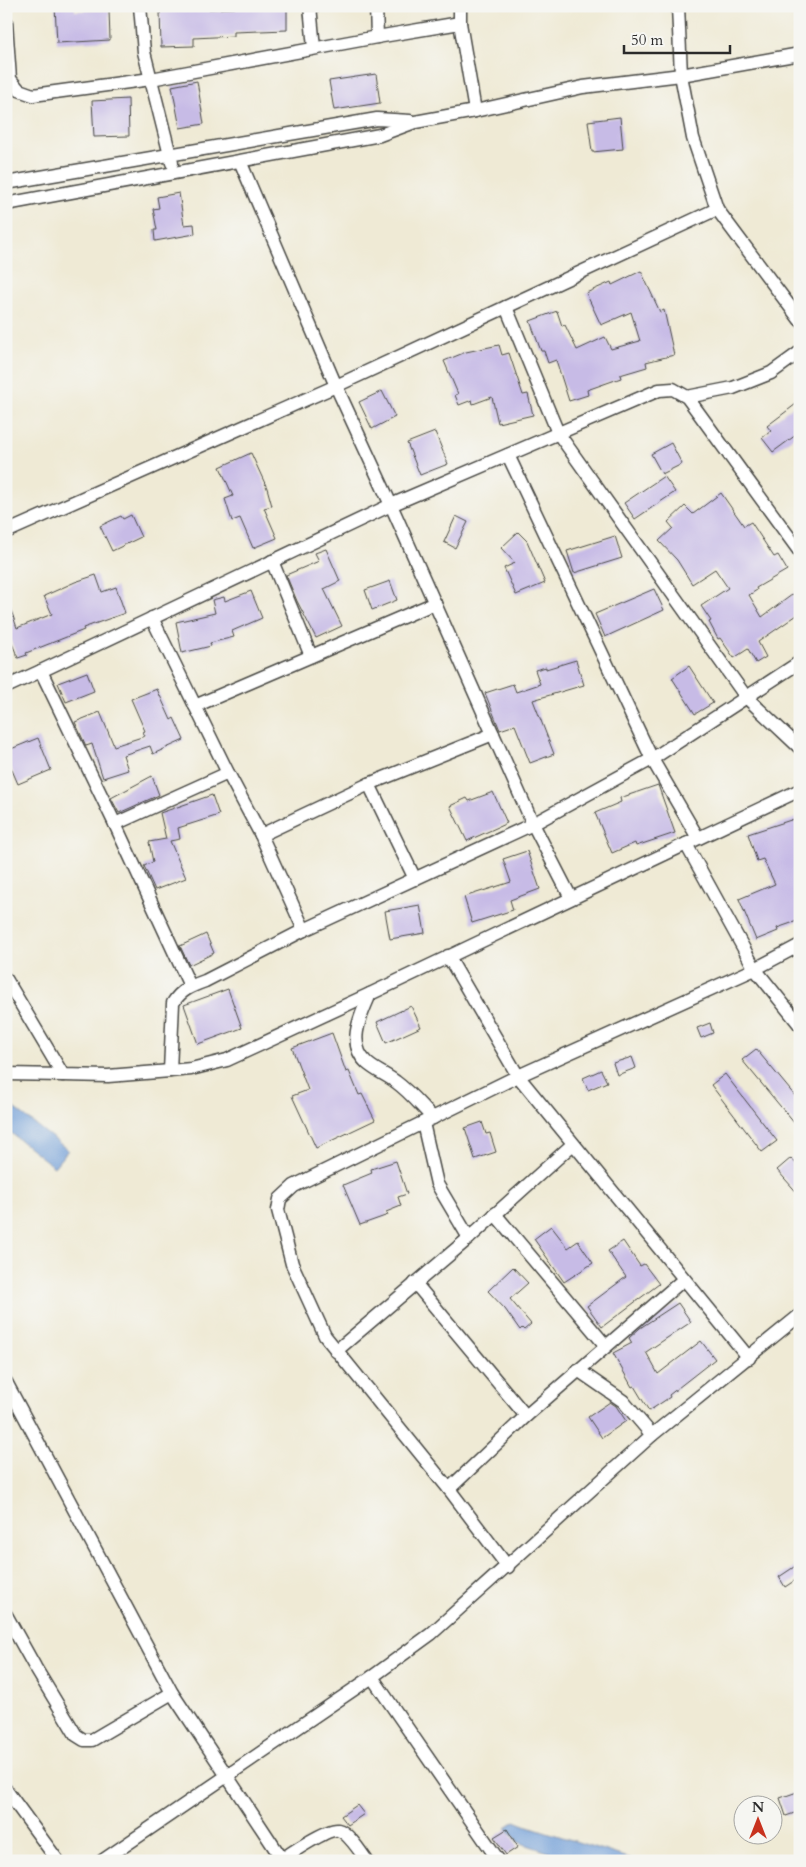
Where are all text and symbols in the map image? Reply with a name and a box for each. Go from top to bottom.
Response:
scale bar [624,22,730,54]
text: 50 m [631,30,663,50]
north arrow [734,1794,784,1844]
text: N [752,1798,764,1817]

